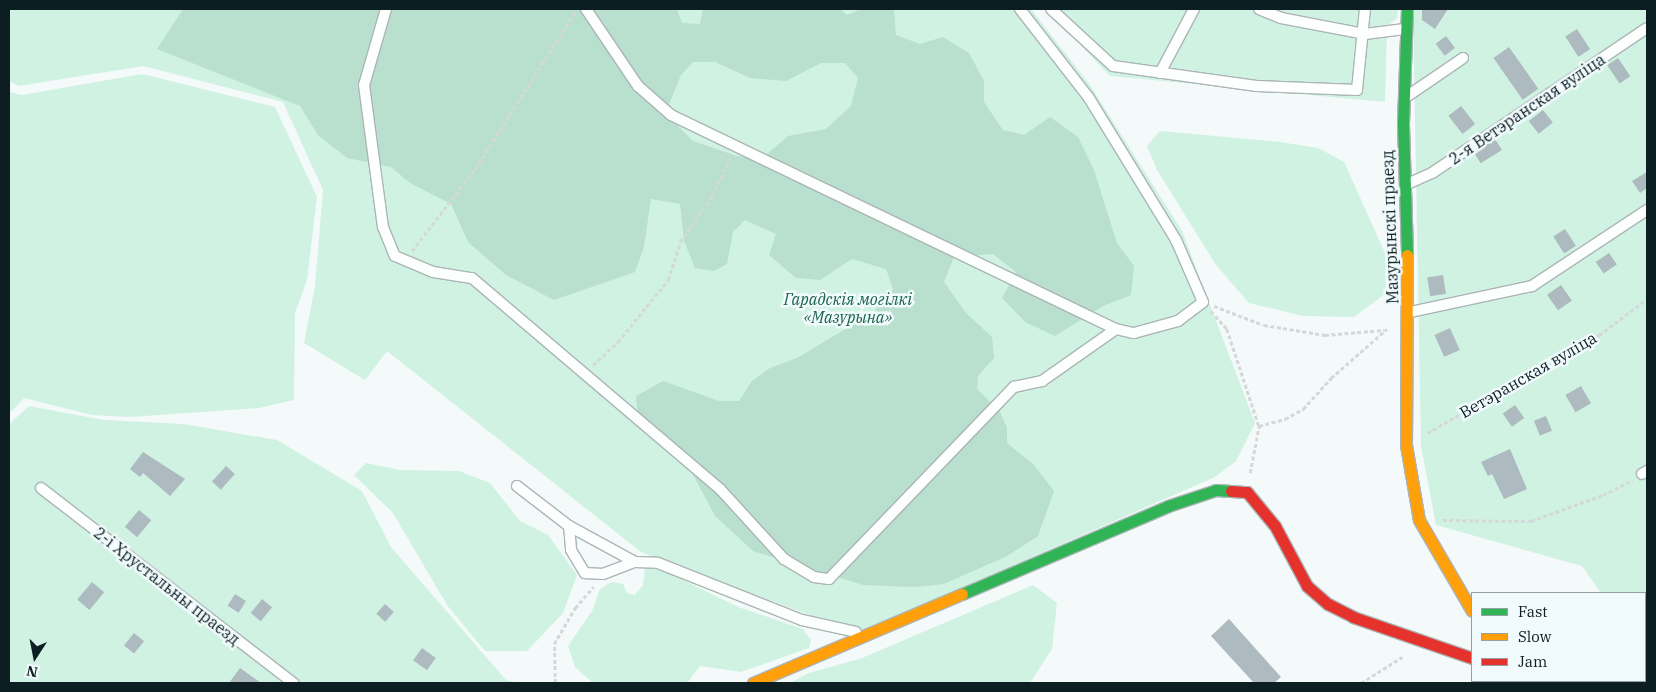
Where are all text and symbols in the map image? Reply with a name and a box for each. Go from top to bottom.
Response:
street label: 2-я Ветэранская вуліца [1445,50,1609,168]
street label: Мазурынскі праезд [1378,150,1402,304]
park label: Гарадскія могілкі «Мазурына» [784,289,912,327]
street label: Ветэранская вуліца [1456,328,1600,422]
street label: 2-і Хрустальны праезд [90,523,244,649]
legend [1471,592,1646,682]
text: Fast [1518,602,1548,621]
text: Slow [1518,627,1551,646]
north arrow [10,632,60,682]
text: Jam [1518,652,1547,671]
text: N [25,662,39,682]

